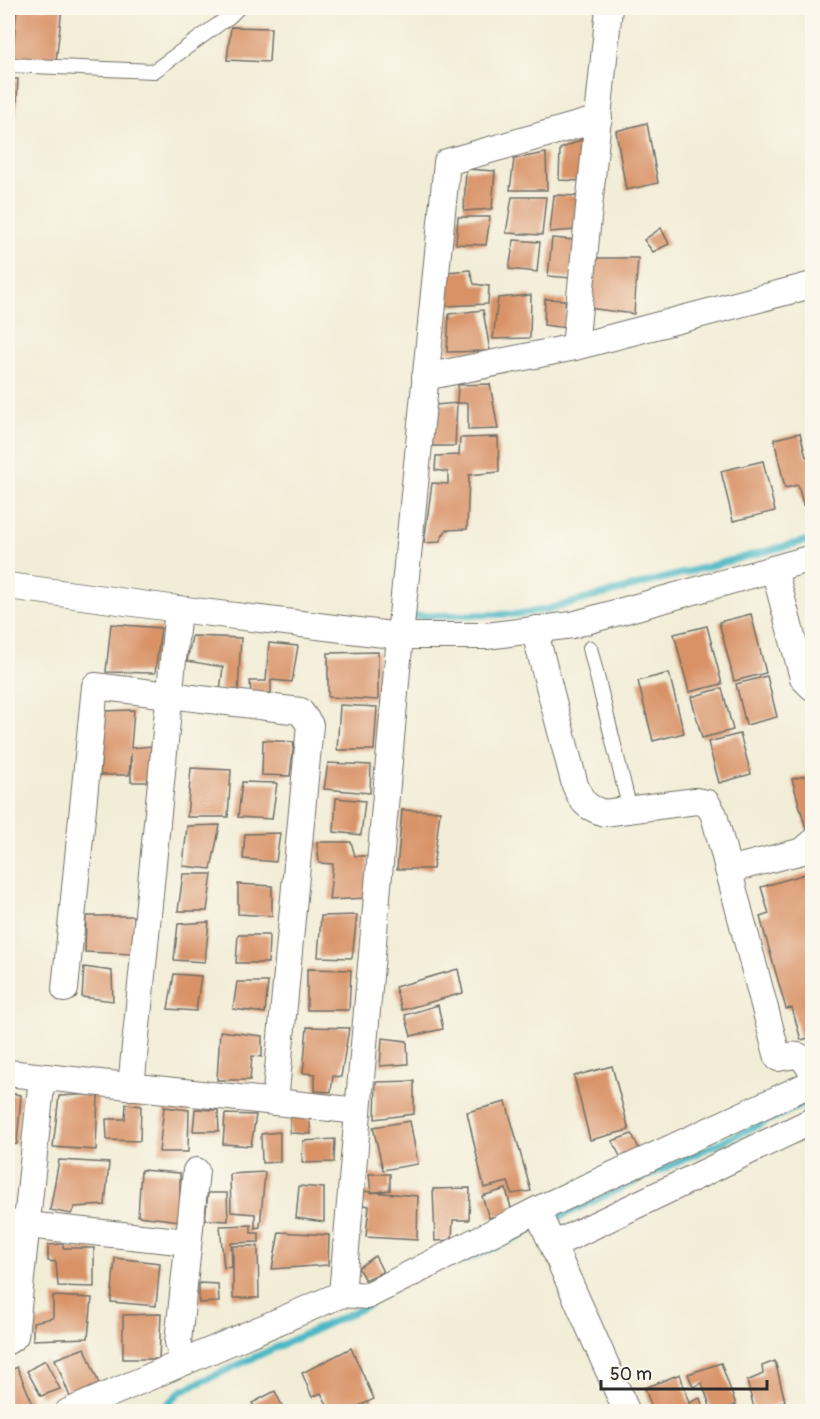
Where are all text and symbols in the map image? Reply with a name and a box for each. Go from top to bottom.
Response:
scale bar [601,1353,768,1391]
text: 50 m [610,1363,652,1386]

